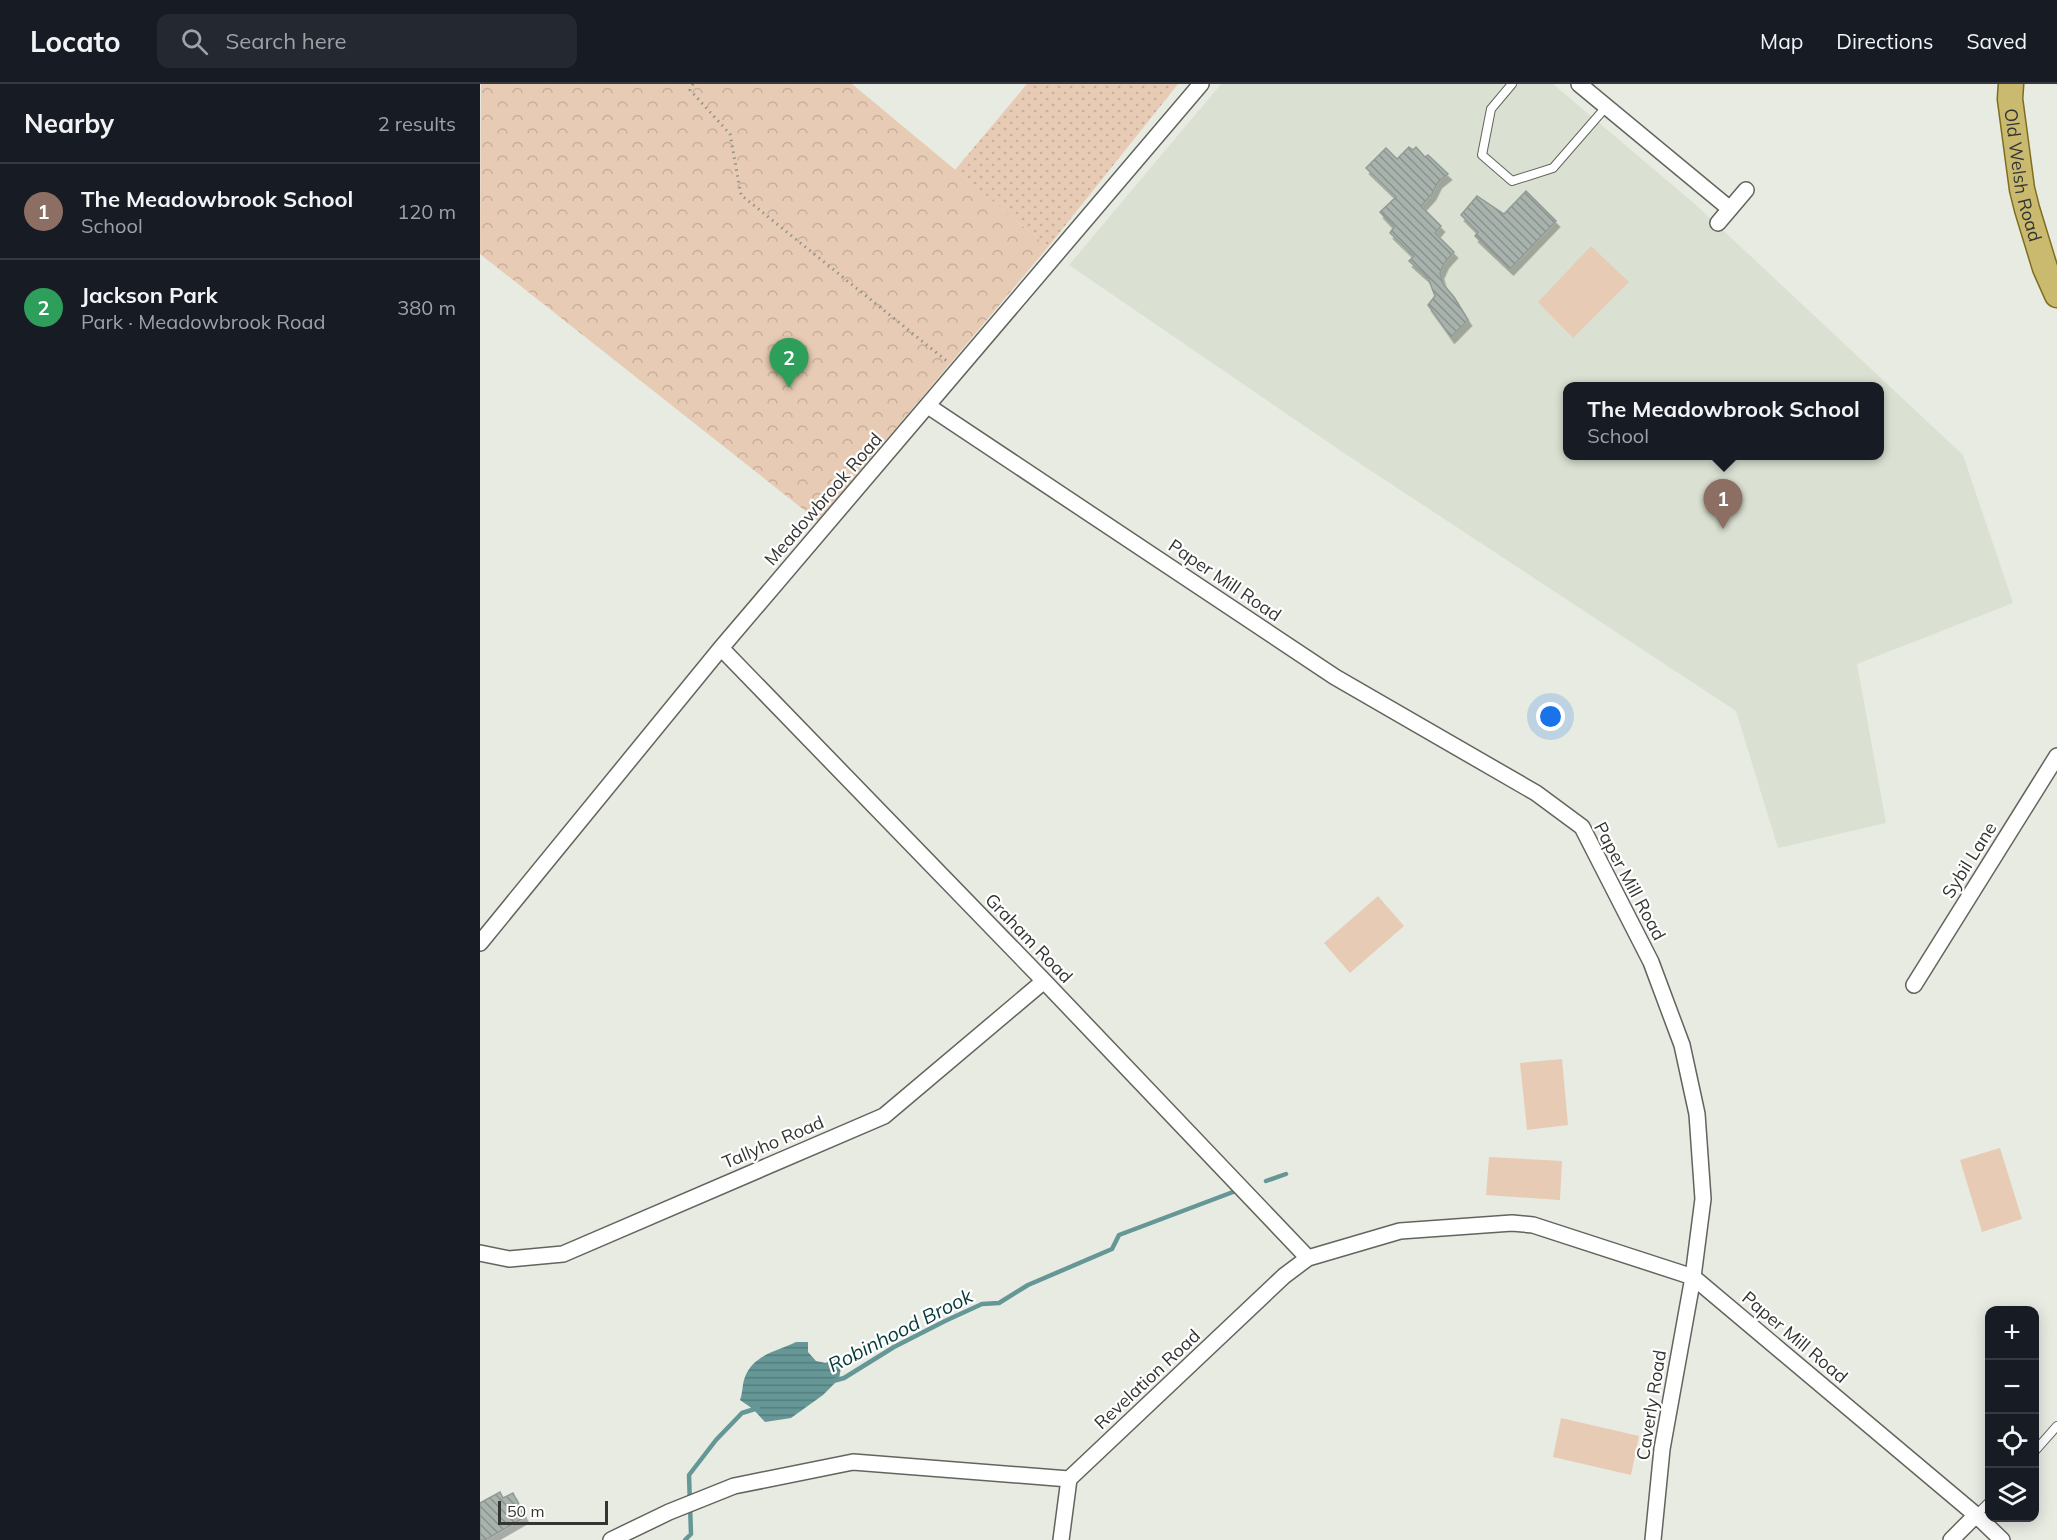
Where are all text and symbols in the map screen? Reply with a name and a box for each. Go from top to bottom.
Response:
search box [157,14,577,68]
text: Locato [30,24,121,59]
icon: search [178,25,211,58]
text: Search here [226,27,346,55]
text: Map [1760,28,1803,54]
text: Directions [1836,28,1933,54]
text: Saved [1966,28,2027,54]
text: Nearby [24,107,114,140]
street label: Old Welsh Road [2000,107,2048,244]
text: 2 results [378,111,456,136]
text: The Meadowbrook School [81,185,353,213]
text: 1 [38,199,50,224]
text: 120 m [397,199,456,224]
text: School [81,213,143,238]
text: Jackson Park [81,281,218,309]
text: 2 [38,295,50,320]
text: 380 m [397,295,456,320]
text: Park · Meadowbrook Road [81,309,325,334]
pin: 2 [770,338,808,388]
popup [1563,382,1884,460]
text: The Meadowbrook School [1587,395,1860,423]
text: School [1587,423,1649,448]
street label: Meadowbrook Road [759,428,887,570]
pin: 1 [1704,480,1742,529]
street label: Paper Mill Road [1164,534,1286,626]
your location [1536,702,1565,731]
street label: Paper Mill Road [1589,818,1671,944]
street label: Sybil Lane [1937,818,2001,902]
street label: Graham Road [980,888,1078,988]
street label: Tallyho Road [719,1110,827,1174]
water label: Robinhood Brook [823,1282,977,1377]
street label: Paper Mill Road [1737,1286,1853,1388]
map controls [1985,1306,2039,1522]
button: + [1985,1306,2039,1360]
street label: Revelation Road [1089,1324,1205,1434]
street label: Caverly Road [1631,1348,1671,1462]
button: − [1985,1360,2039,1414]
button: locate [1985,1414,2039,1468]
button: layers [1985,1468,2039,1522]
scale bar [498,1498,608,1526]
text: 50 m [507,1501,544,1521]

